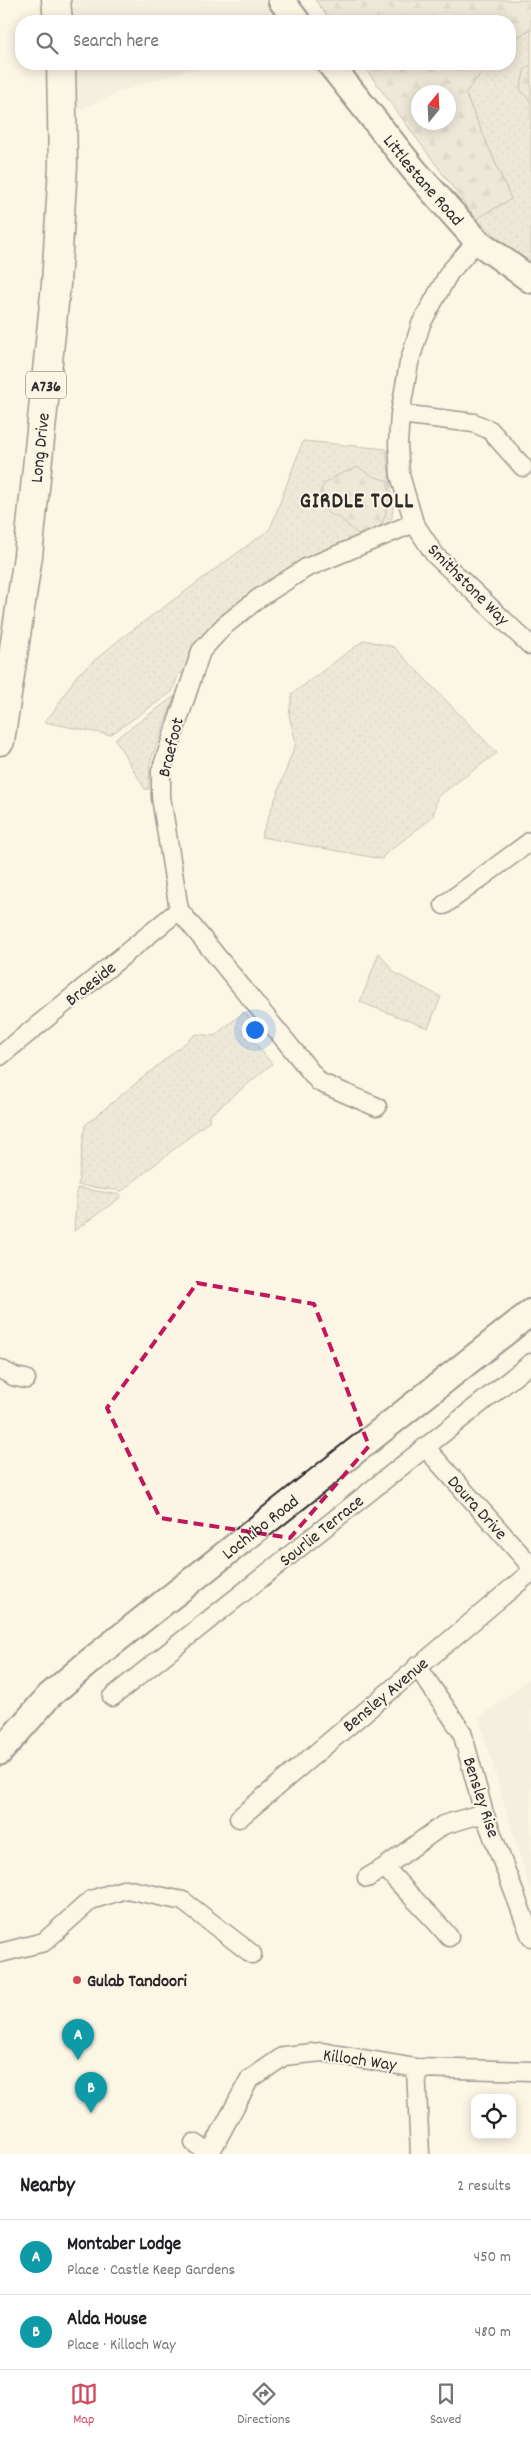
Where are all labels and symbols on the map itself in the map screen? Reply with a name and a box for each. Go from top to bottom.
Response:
north arrow [411,85,456,130]
street label: Littlestane Road [376,130,468,232]
road number: A736 [26,372,66,398]
street label: Long Drive [26,412,58,484]
district label: GIRDLE TOLL [300,487,414,518]
street label: Smithstone Way [421,539,514,633]
street label: Braefoot [153,715,192,780]
street label: Braeside [61,957,122,1013]
your location [242,1017,268,1043]
street label: Doura Drive [440,1471,512,1546]
street label: Lochlibo Road [218,1490,305,1567]
street label: Sourlie Terrace [275,1490,370,1574]
street label: Bensley Avenue [338,1652,435,1739]
street label: Bensley Rise [455,1754,504,1841]
place label: Gulab Tandoori [87,1970,188,1995]
marker: Gulab Tandoori [71,1974,83,1986]
pin: A [62,2019,94,2060]
street label: Killoch Way [321,2044,399,2079]
pin: B [75,2072,107,2113]

